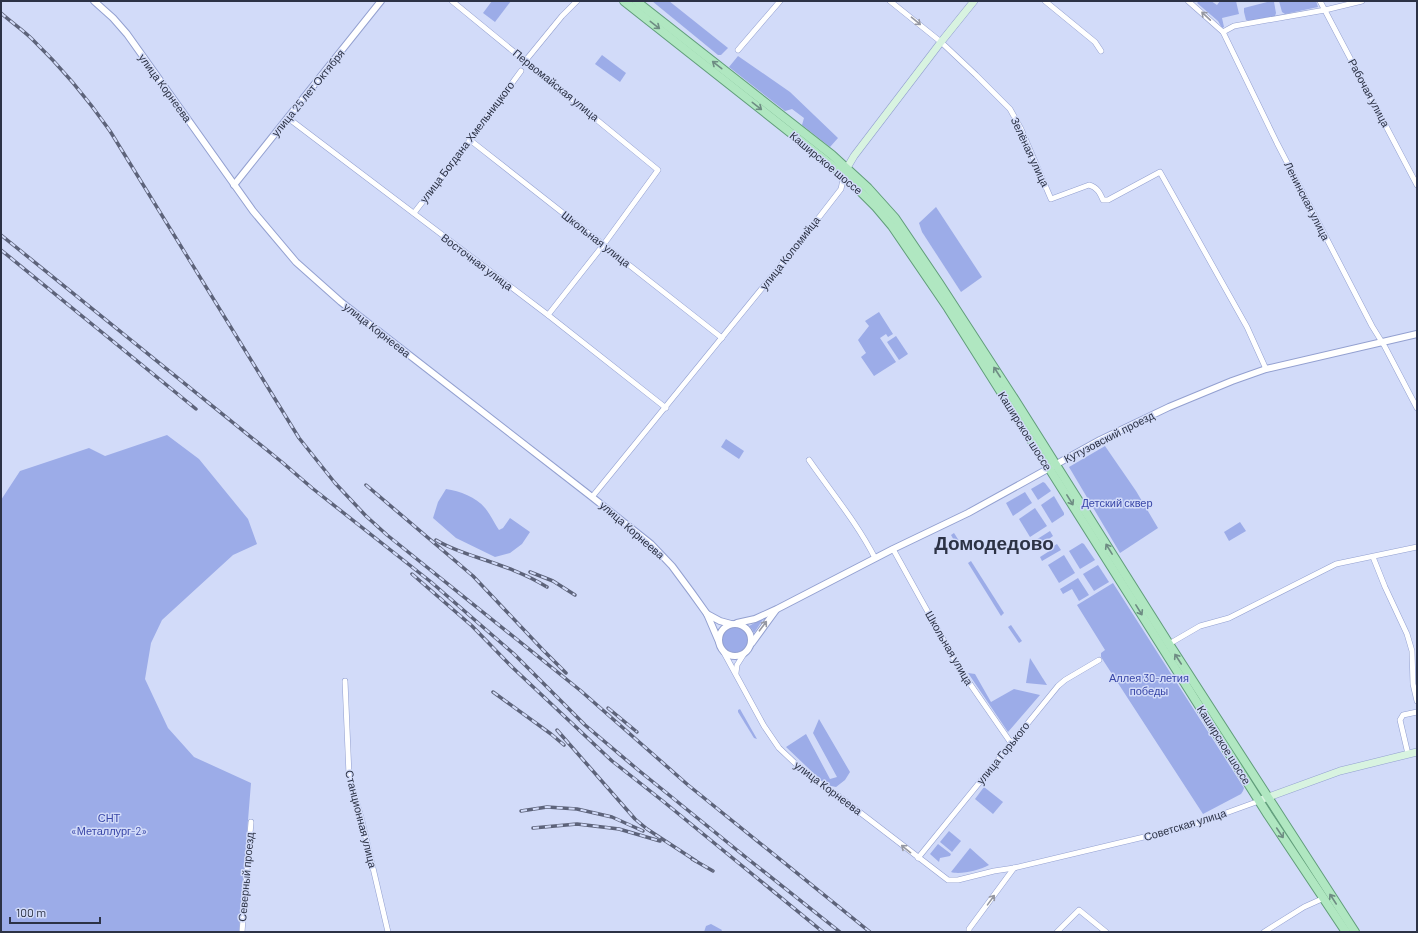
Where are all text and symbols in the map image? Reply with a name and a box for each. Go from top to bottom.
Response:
one-way arrow [1201,11,1211,21]
one-way arrow [910,16,921,25]
one-way arrow [649,21,660,30]
street label: улица 25 лет Октября [268,46,347,139]
street label: Первомайская улица [511,46,603,124]
street label: улица Корнеева [136,51,195,125]
street label: Рабочая улица [1346,56,1393,130]
one-way arrow [712,61,723,70]
street label: улица Богдана Хмельницкого [417,78,516,205]
one-way arrow [751,101,762,110]
street label: Зелёная улица [1009,115,1053,190]
street label: Каширское шоссе [787,129,865,197]
street label: Ленинская улица [1282,159,1333,243]
street label: Школьная улица [559,208,634,270]
street label: улица Коломийца [757,213,823,292]
street label: Восточная улица [439,231,516,293]
street label: улица Корнеева [341,299,414,360]
one-way arrow [993,367,1001,378]
street label: Каширское шоссе [996,389,1055,473]
street label: Кутузовский проезд [1062,408,1157,465]
one-way arrow [1066,494,1074,506]
park label: Детский сквер [1081,496,1153,509]
street label: улица Корнеева [597,498,668,562]
district label: Домодедово [934,531,1054,554]
one-way arrow [1105,543,1113,554]
one-way arrow [1135,604,1143,615]
street label: Школьная улица [923,608,976,688]
one-way arrow [759,620,768,631]
one-way arrow [1174,653,1182,664]
park label: Аллея 30-летия победы [1109,671,1189,697]
street label: Каширское шоссе [1195,703,1254,787]
street label: улица Горького [973,719,1032,787]
street label: улица Корнеева [792,758,865,818]
street label: Станционная улица [343,769,380,870]
street label: Советская улица [1142,806,1228,843]
park label: СНТ «Металлург-2» [71,811,147,837]
one-way arrow [1276,828,1285,839]
street label: Северный проезд [235,831,256,922]
one-way arrow [901,844,912,853]
one-way arrow [1329,894,1337,905]
one-way arrow [987,895,995,906]
scale bar [10,899,100,925]
text: 100 m [16,905,46,919]

